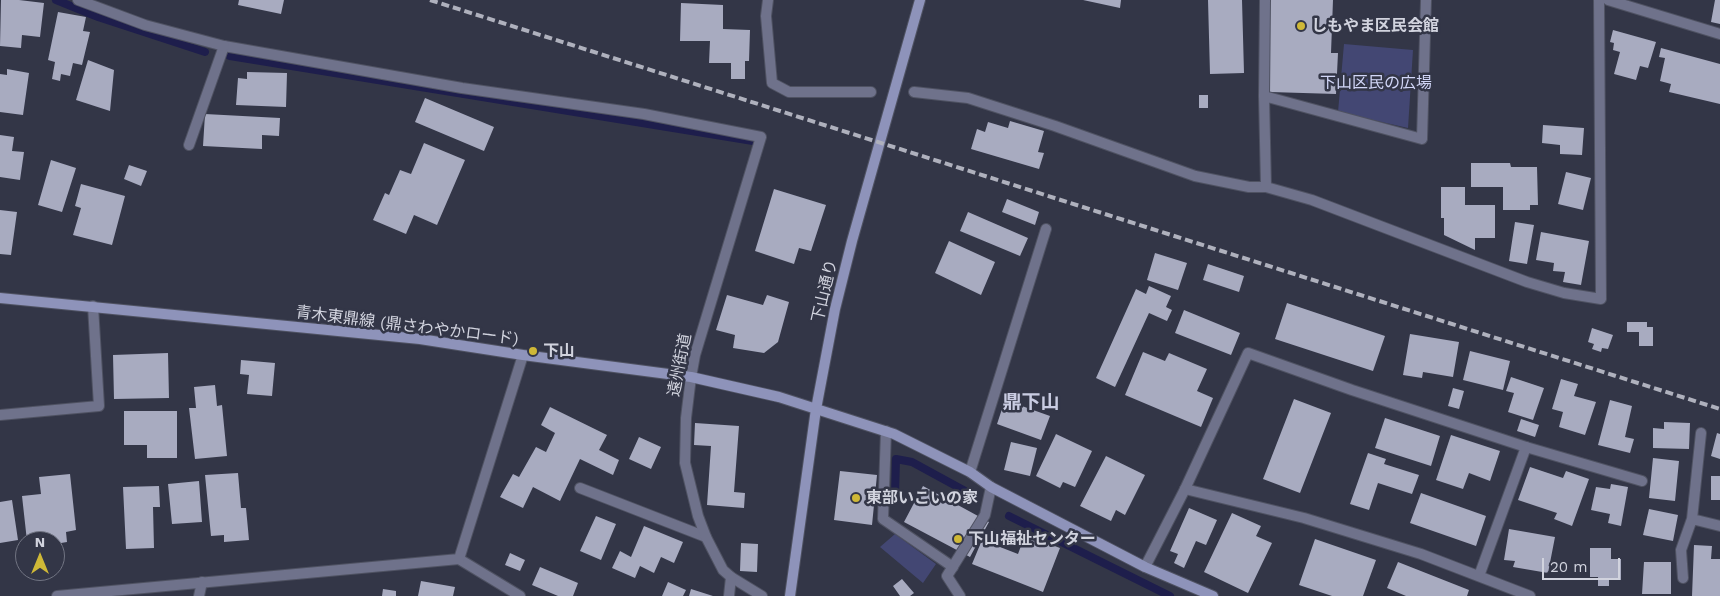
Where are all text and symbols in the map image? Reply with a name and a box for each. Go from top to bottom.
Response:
place label: しもやま区民会館 [1311,16,1439,36]
marker: しもやま区民会館 [1295,20,1307,32]
park label: 下山区民の広場 [1320,73,1432,93]
street label: 下山通り [808,258,842,324]
street label: 青木東鼎線 (鼎さわやかロード) [294,303,520,349]
street label: 遠州街道 [664,332,696,398]
place label: 下山 [543,341,575,361]
marker: 下山 [527,345,539,357]
district label: 鼎下山 [1003,391,1059,413]
place label: 東部いこいの家 [866,488,978,508]
marker: 東部いこいの家 [850,492,862,504]
place label: 下山福祉センター [968,529,1096,549]
north arrow [15,531,65,581]
marker: 下山福祉センター [952,533,964,545]
text: N [35,534,45,550]
scale bar [1545,548,1622,580]
text: 20 m [1550,558,1588,576]

